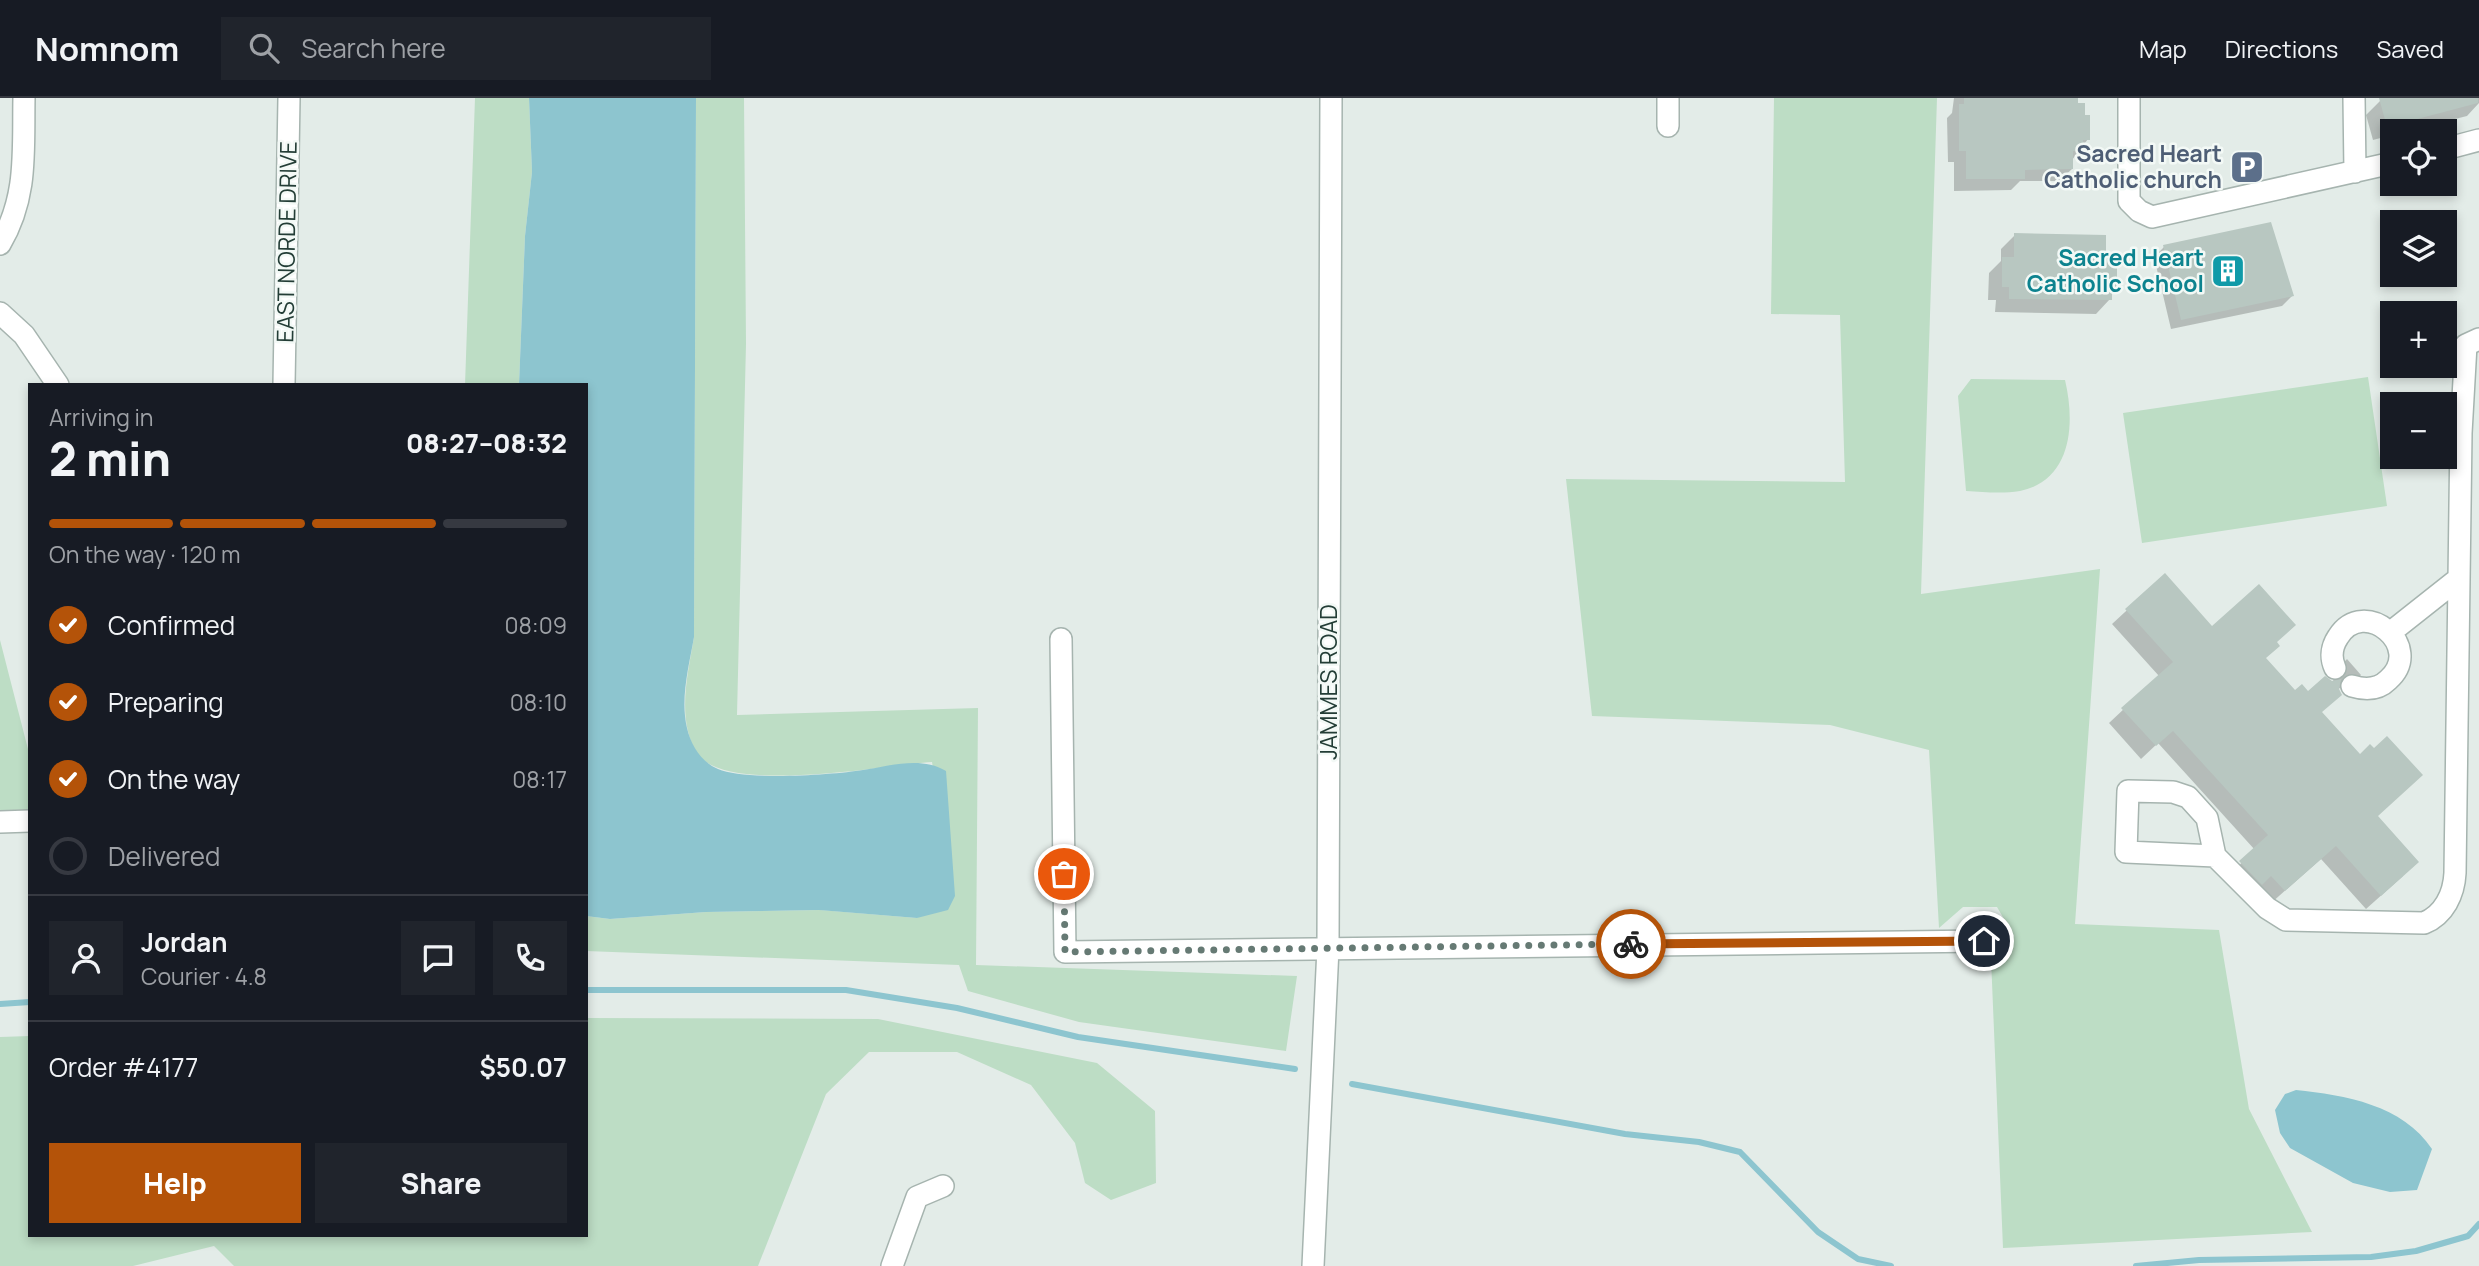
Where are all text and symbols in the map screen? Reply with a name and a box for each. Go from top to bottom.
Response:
search box [221,17,711,80]
text: Nomnom [35,26,179,71]
icon: search [245,29,283,67]
text: Search here [301,30,446,66]
text: Map [2139,32,2187,65]
text: Directions [2225,32,2338,65]
text: Saved [2376,32,2444,65]
map controls [2380,119,2457,469]
button: locate [2380,119,2457,196]
place label: Sacred Heart Catholic church [2044,137,2222,195]
street label: EAST NORDE DRIVE [268,141,304,343]
parking icon: Sacred Heart Catholic church [2228,148,2266,186]
button: layers [2380,210,2457,287]
place label: Sacred Heart Catholic School [2027,241,2204,299]
building icon: Sacred Heart Catholic School [2209,252,2247,290]
button: + [2380,301,2457,378]
button: − [2380,392,2457,469]
text: Arriving in [49,401,154,433]
text: 08:27–08:32 [406,425,567,461]
text: 2 min [49,427,171,490]
text: On the way · 120 m [49,538,241,570]
street label: JAMMES ROAD [1312,604,1344,760]
icon: check [49,606,87,644]
text: Confirmed [108,607,235,643]
text: 08:09 [504,609,567,641]
icon: check [49,683,87,721]
text: Preparing [108,684,224,720]
text: 08:10 [510,686,567,718]
icon: check [49,760,87,798]
text: On the way [108,761,240,797]
text: 08:17 [512,763,567,795]
text: Delivered [108,838,220,874]
pin [1034,844,1094,904]
icon: bag [1045,855,1083,893]
courier [1596,909,1666,979]
pin [1954,911,2014,971]
button: person [49,921,123,995]
button: chat [401,921,475,995]
button: phone [493,921,567,995]
icon: home [1965,922,2003,960]
text: Jordan [141,924,227,960]
icon: bike [1612,925,1650,963]
text: Courier · 4.8 [141,960,267,992]
text: Order #4177 [49,1049,198,1085]
text: $50.07 [479,1049,567,1085]
button: Help [49,1143,301,1223]
button: Share [315,1143,567,1223]

